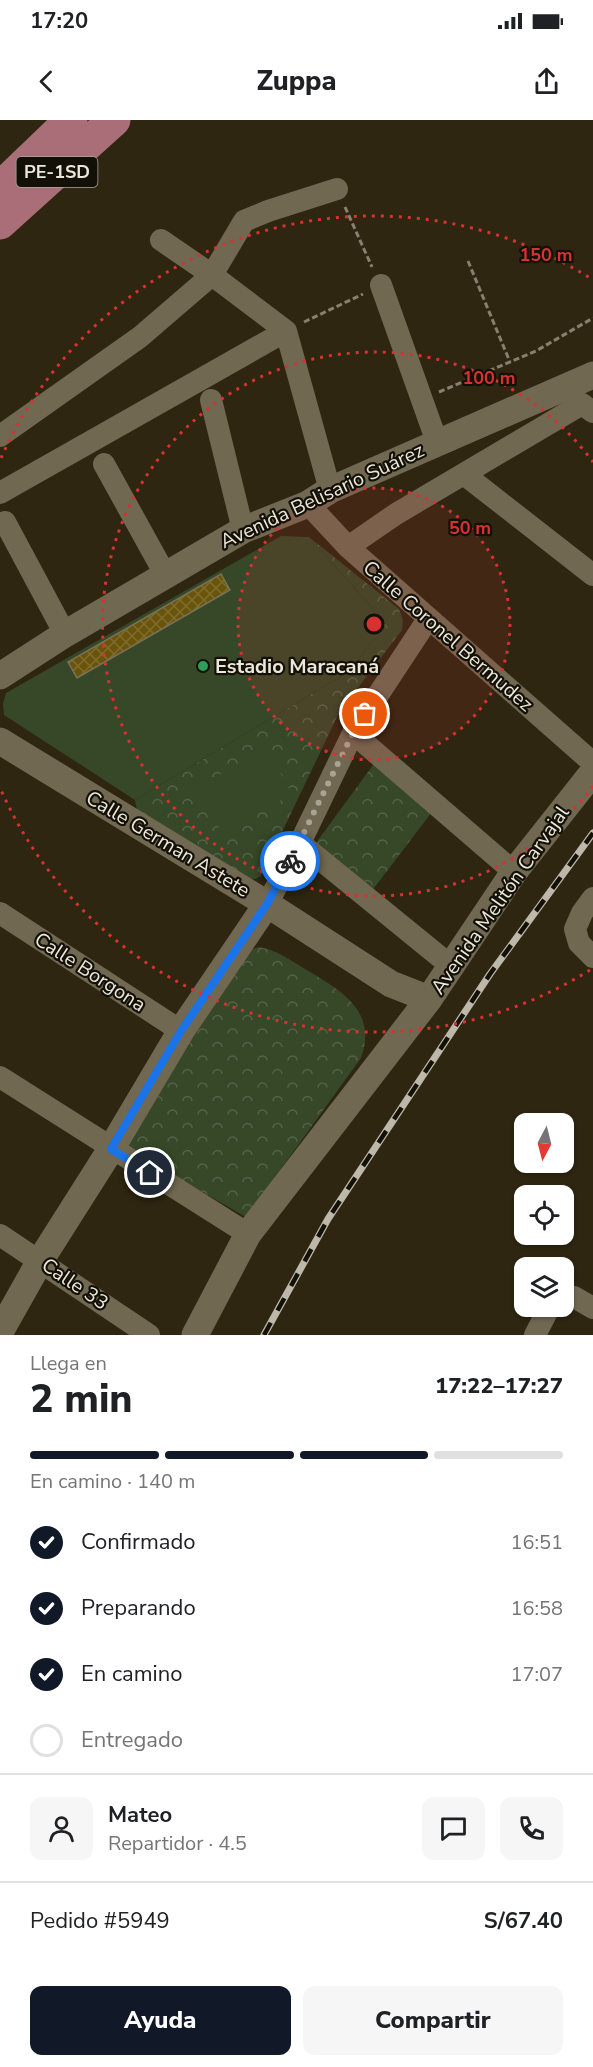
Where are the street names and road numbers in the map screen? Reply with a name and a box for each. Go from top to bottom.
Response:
road number: PE-1SD [16,157,98,187]
street label: Avenida Belisario Suárez [216,437,428,555]
street label: Calle Coronel Bermudez [357,554,539,718]
street label: Calle German Astete [81,784,255,904]
street label: Avenida Melitón Carvajal [425,800,575,1000]
street label: Calle Borgona [29,926,151,1018]
street label: Calle 33 [36,1252,114,1316]

